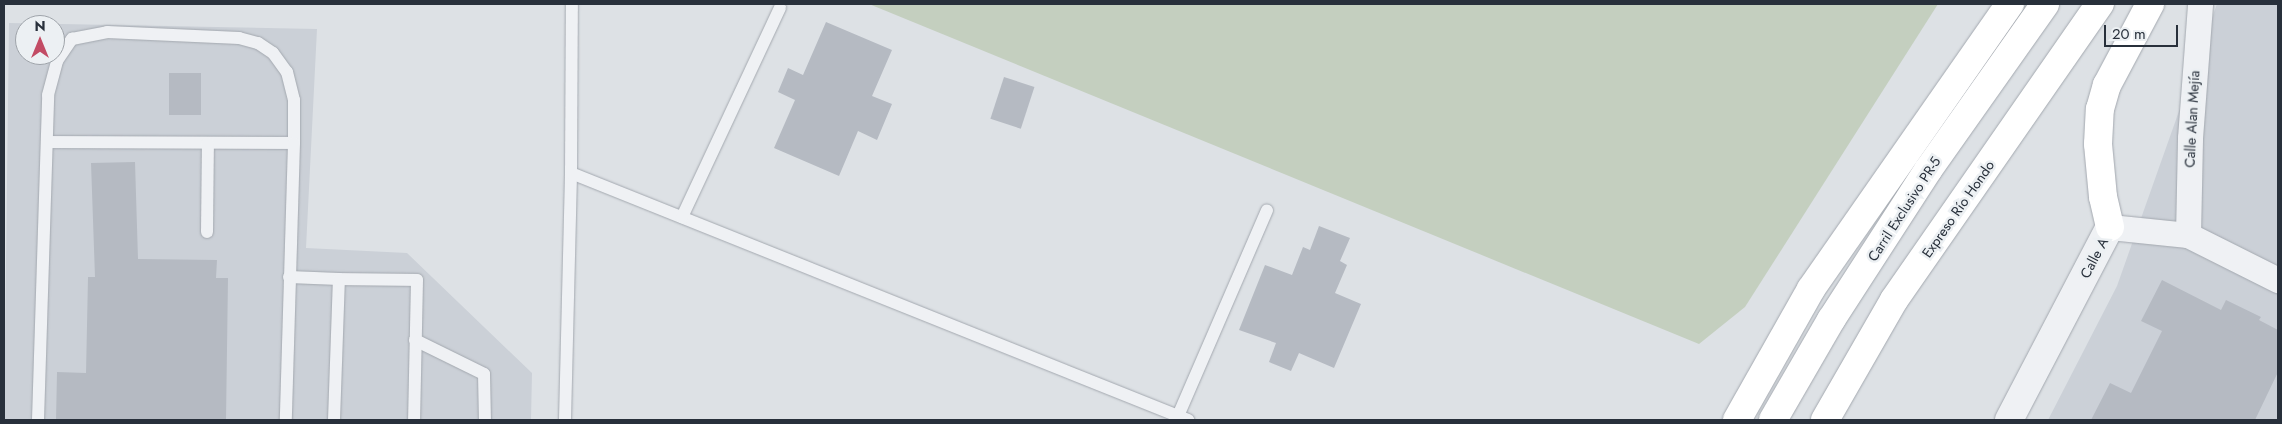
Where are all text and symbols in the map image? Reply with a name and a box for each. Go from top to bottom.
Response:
north arrow [15,15,65,65]
scale bar [2107,15,2181,47]
text: N [34,16,46,36]
text: 20 m [2112,23,2146,45]
street label: Calle Alan Mejía [2181,70,2203,168]
street label: Carril Exclusivo PR-5 [1864,154,1944,264]
street label: Expreso Río Hondo [1918,157,1998,261]
street label: Calle A [2076,235,2112,281]

